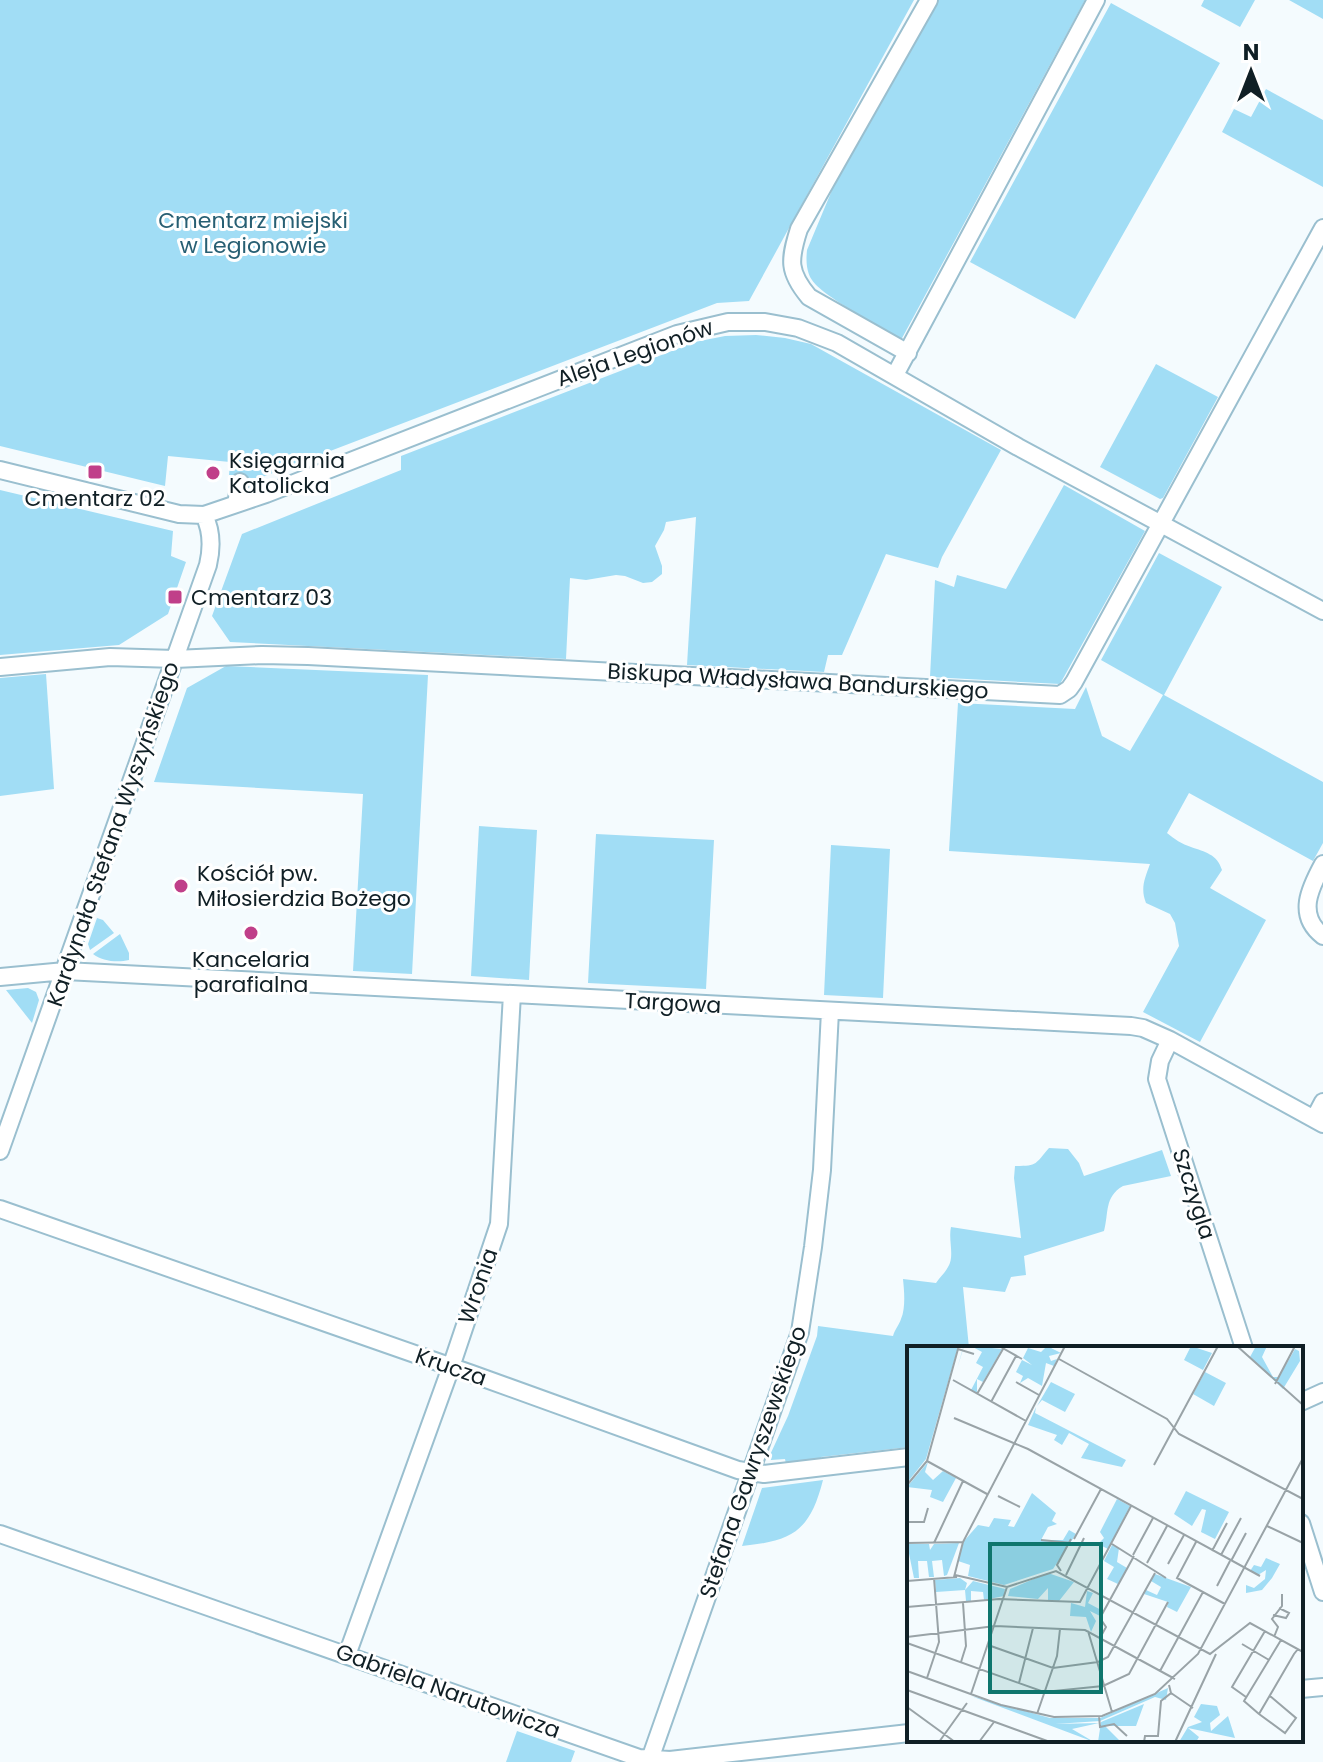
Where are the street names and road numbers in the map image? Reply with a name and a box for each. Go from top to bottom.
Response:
street label: Aleja Legionów [553,312,717,394]
street label: Biskupa Władysława Bandurskiego [607,656,989,706]
street label: Kardynała Stefana Wyszyńskiego [39,657,187,1011]
street label: Targowa [624,985,722,1021]
street label: Szczygla [1165,1145,1223,1243]
street label: Wronia [451,1244,505,1328]
street label: Stefana Gawryszewskiego [692,1322,814,1602]
street label: Krucza [411,1340,491,1394]
street label: Gabriela Narutowicza [331,1636,565,1746]

